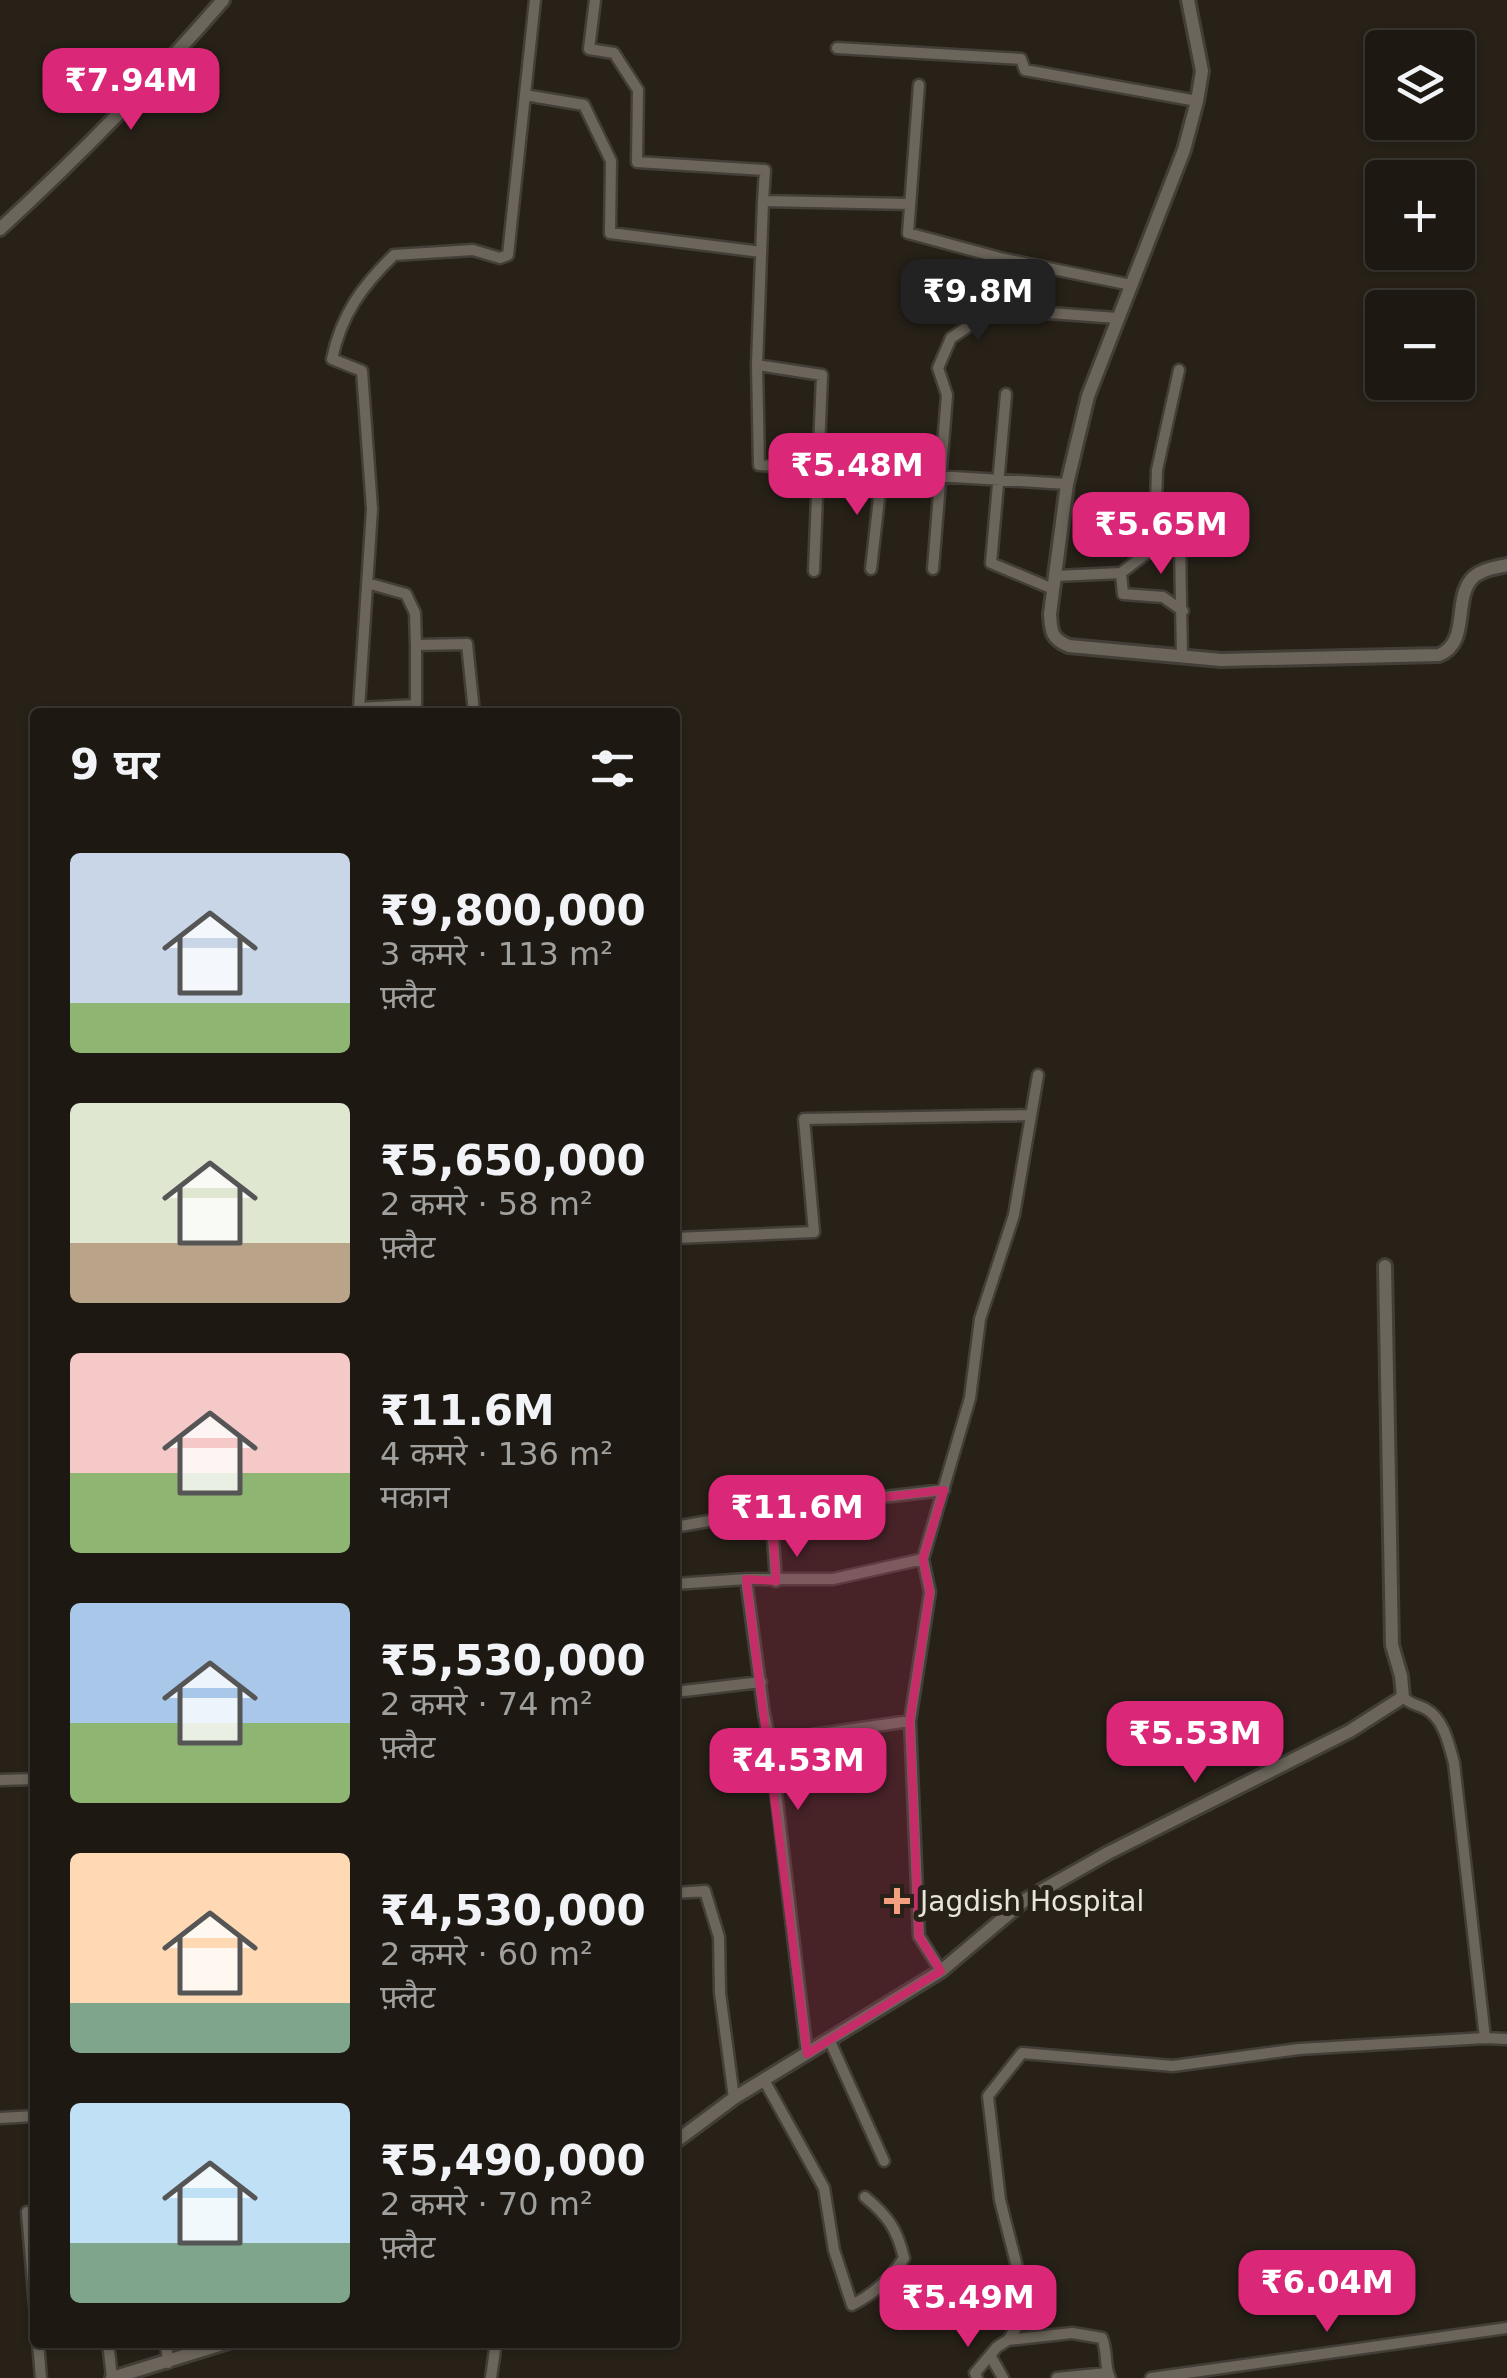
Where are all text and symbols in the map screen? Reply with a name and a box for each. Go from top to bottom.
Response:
map controls [1365,30,1475,400]
button: layers [1365,30,1475,140]
pin: ₹7.94M [50,48,212,133]
text: ₹7.94M [64,61,198,99]
button: + [1365,160,1475,270]
pin: ₹9.8M [908,259,1048,344]
text: ₹9.8M [923,272,1033,310]
button: − [1365,290,1475,400]
pin: ₹5.48M [776,433,938,518]
text: ₹5.48M [790,446,924,484]
pin: ₹5.65M [1080,492,1242,577]
text: ₹5.65M [1094,505,1228,543]
text: 9 घर [70,740,160,789]
icon: filters [585,741,640,796]
text: ₹9,800,000 [380,886,646,935]
icon: home [150,893,270,1013]
text: 3 कमरे · 113 m² [380,935,613,973]
text: फ़्लैट [380,978,435,1016]
text: ₹5,650,000 [380,1136,646,1185]
icon: home [150,1143,270,1263]
text: 2 कमरे · 58 m² [380,1185,593,1223]
text: फ़्लैट [380,1228,435,1266]
text: ₹11.6M [380,1386,555,1435]
icon: home [150,1393,270,1513]
text: 4 कमरे · 136 m² [380,1435,613,1473]
pin: ₹11.6M [716,1475,878,1560]
text: मकान [380,1478,450,1516]
text: ₹11.6M [730,1488,864,1526]
text: ₹5,530,000 [380,1636,646,1685]
icon: home [150,1643,270,1763]
text: 2 कमरे · 74 m² [380,1685,593,1723]
pin: ₹5.53M [1114,1701,1276,1786]
text: ₹5.53M [1128,1714,1262,1752]
text: फ़्लैट [380,1728,435,1766]
pin: ₹4.53M [717,1728,879,1813]
text: ₹4.53M [731,1741,865,1779]
place label: Jagdish Hospital [918,1885,1144,1918]
text: ₹4,530,000 [380,1886,646,1935]
marker: Jagdish Hospital [884,1888,910,1914]
icon: home [150,1893,270,2013]
text: 2 कमरे · 60 m² [380,1935,593,1973]
text: फ़्लैट [380,1978,435,2016]
text: ₹5,490,000 [380,2136,646,2185]
icon: home [150,2143,270,2263]
text: 2 कमरे · 70 m² [380,2185,593,2223]
text: फ़्लैट [380,2228,435,2266]
pin: ₹6.04M [1246,2250,1408,2335]
text: ₹6.04M [1260,2263,1394,2301]
pin: ₹5.49M [887,2265,1049,2350]
text: ₹5.49M [901,2278,1035,2316]

